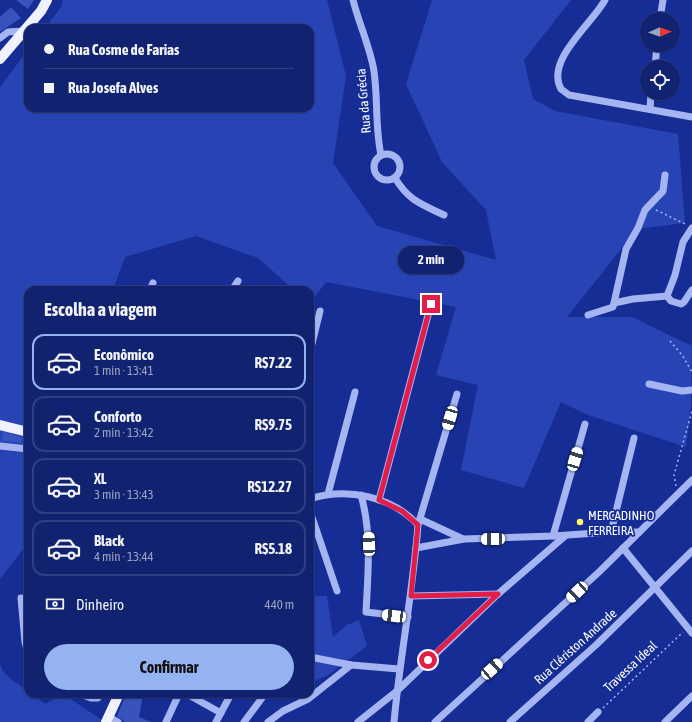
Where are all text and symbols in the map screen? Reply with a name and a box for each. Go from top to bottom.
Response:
north arrow [640,12,680,52]
map controls [640,12,680,100]
text: Rua Cosme de Farias [68,41,179,58]
button: locate [640,60,680,100]
street label: Rua da Grécia [353,68,374,134]
text: Rua Josefa Alves [68,79,158,96]
callout: 2 min [398,246,464,274]
text: 2 min [418,252,444,267]
route end [422,295,440,313]
text: Escolha a viagem [44,299,157,320]
icon: car [46,344,82,380]
text: Econômico [94,346,154,363]
text: R$7.22 [254,354,292,371]
text: 1 min · 13:41 [94,363,154,378]
car [441,405,459,431]
icon: car [46,406,82,442]
text: Conforto [94,408,142,425]
text: R$9.75 [254,416,292,433]
text: 2 min · 13:42 [94,425,154,440]
car [566,446,584,472]
icon: car [46,468,82,504]
text: XL [94,470,107,487]
text: R$12.27 [247,478,292,495]
text: 3 min · 13:43 [94,487,154,502]
place label: MERCADINHO FERREIRA [588,508,655,538]
marker: MERCADINHO FERREIRA [575,517,585,527]
icon: car [46,530,82,566]
text: Black [94,532,124,549]
car [363,532,375,556]
car [481,533,505,545]
text: R$5.18 [254,540,292,557]
text: 4 min · 13:44 [94,549,154,564]
car [564,579,590,605]
icon: cash [44,593,66,615]
text: Dinheiro [76,596,124,613]
text: 440 m [265,597,294,612]
street label: Rua Clériston Andrade [531,605,620,687]
car [381,609,407,623]
street label: Travessa Ideal [601,637,661,695]
button: Confirmar [44,644,294,690]
route start [419,651,437,669]
car [479,657,505,681]

